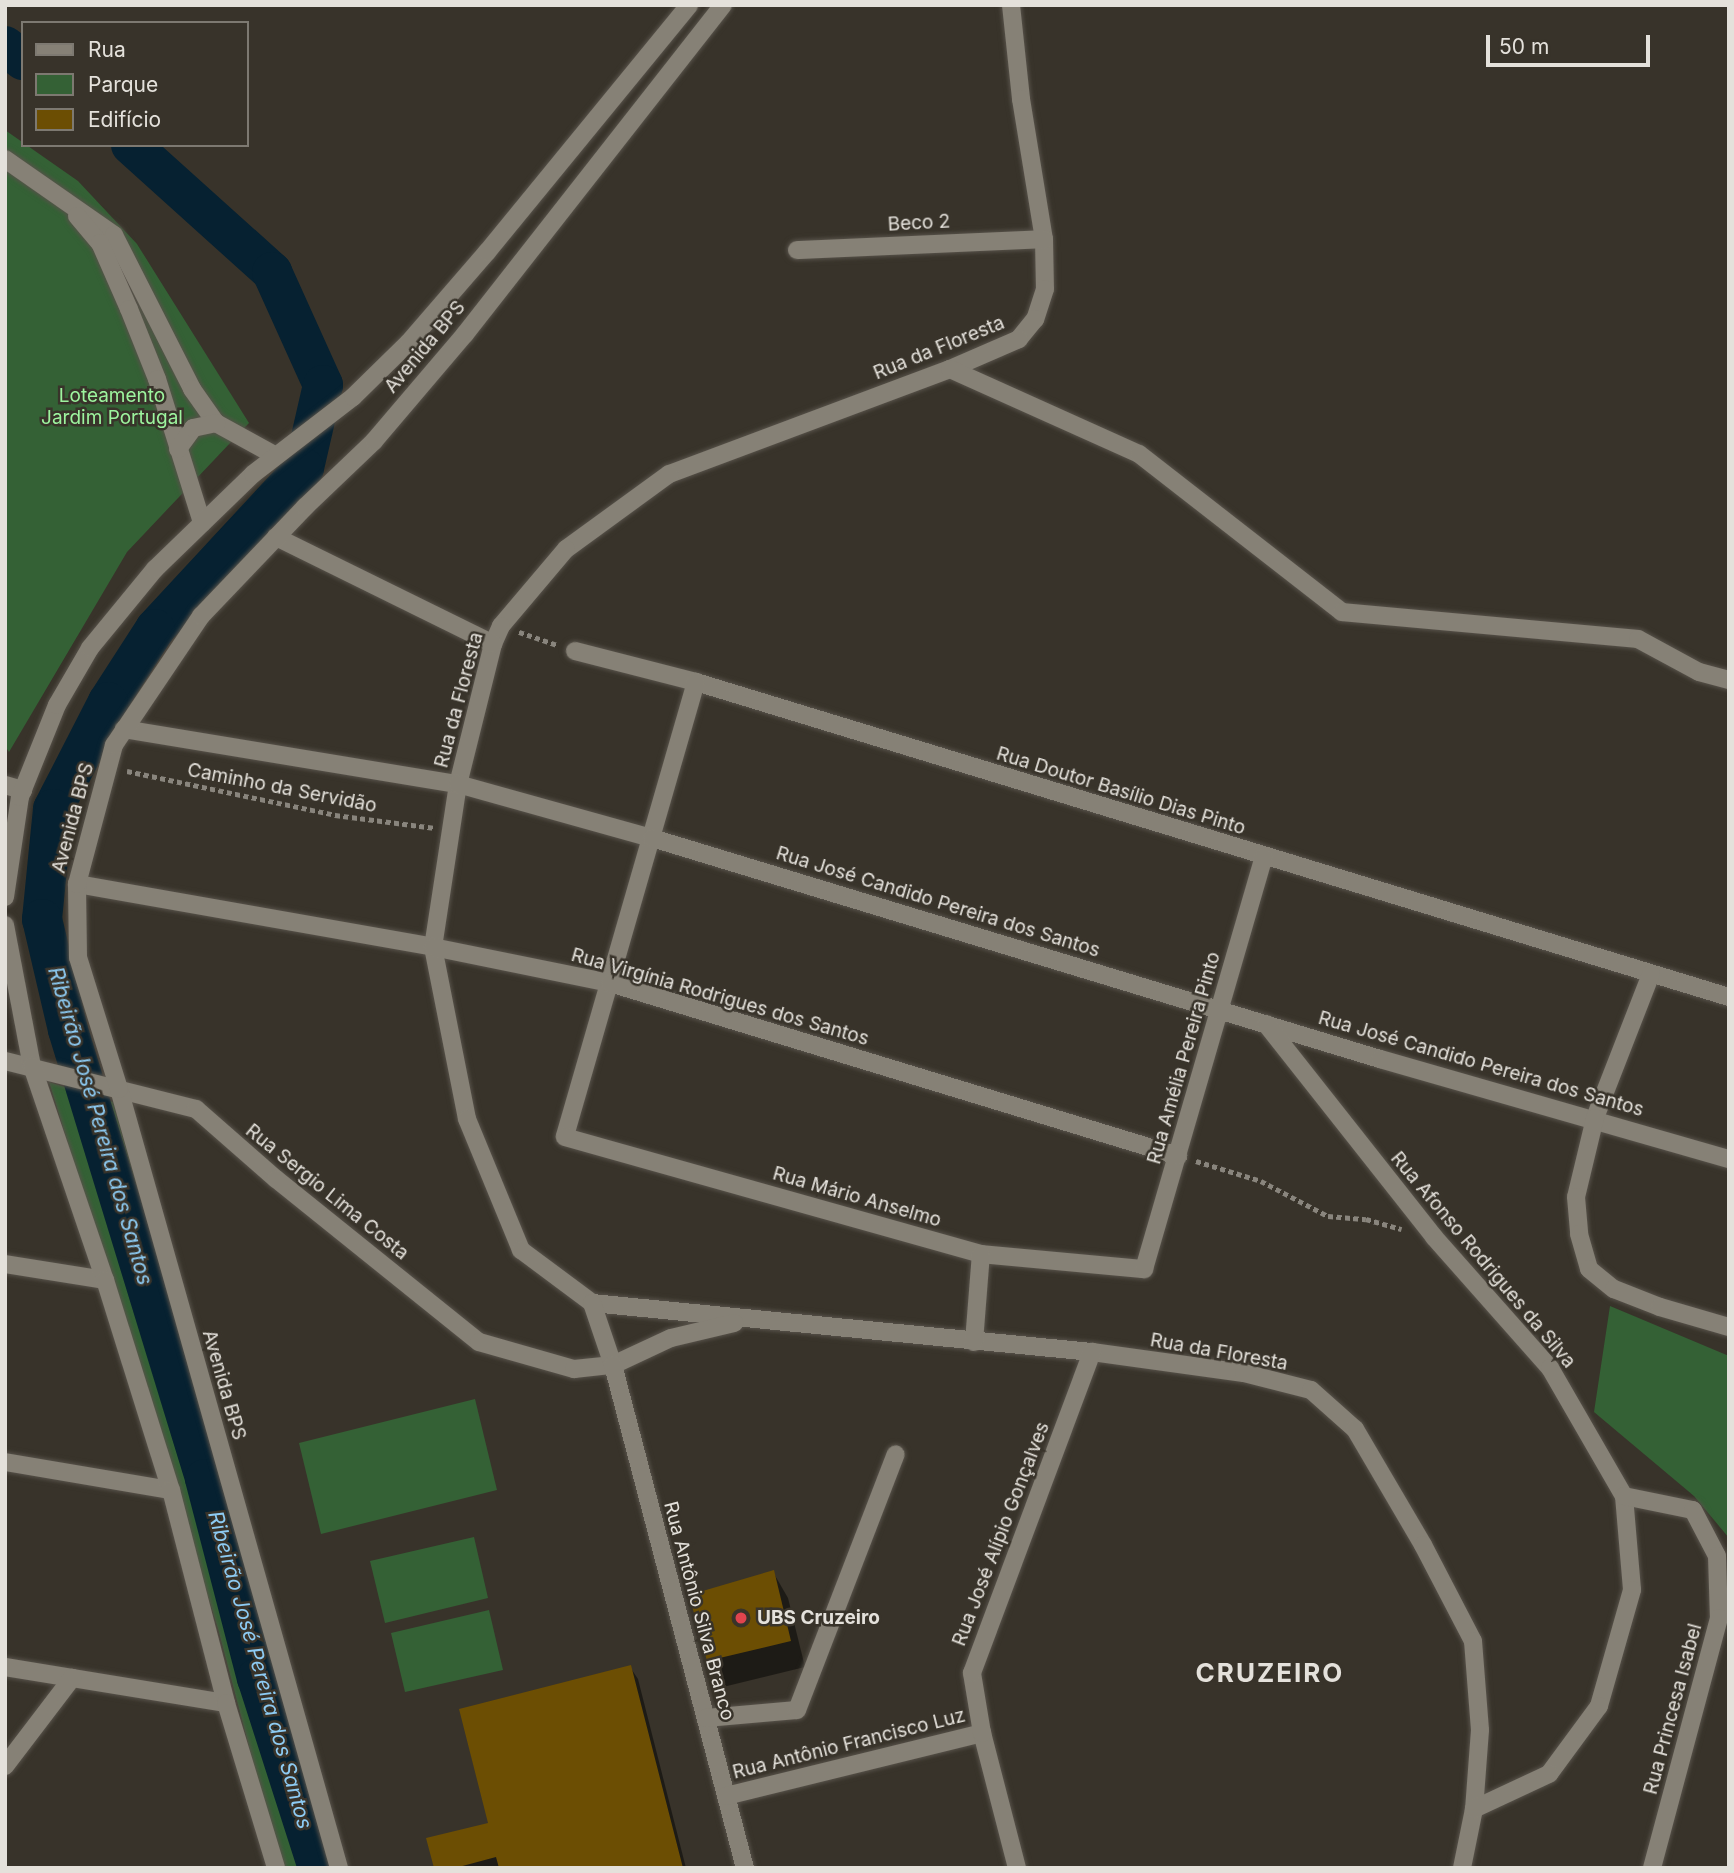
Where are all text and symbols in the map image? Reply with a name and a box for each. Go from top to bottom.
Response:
legend [21,21,248,147]
scale bar [1489,21,1654,65]
text: 50 m [1499,34,1549,59]
text: Rua [88,37,126,62]
text: Parque [88,72,158,97]
text: Edifício [88,107,161,132]
street label: Beco 2 [887,210,951,236]
street label: Avenida BPS [380,296,470,398]
street label: Rua da Floresta [870,311,1008,385]
park label: Loteamento Jardim Portugal [41,385,183,429]
street label: Rua da Floresta [430,630,488,770]
street label: Rua Doutor Basílio Dias Pinto [994,742,1248,840]
street label: Caminho da Servidão [185,758,379,818]
street label: Avenida BPS [47,760,99,876]
street label: Rua José Candido Pereira dos Santos [773,842,1103,962]
street label: Rua Virgínia Rodrigues dos Santos [569,944,871,1050]
street label: Rua Amélia Pereira Pinto [1143,949,1225,1167]
water label: Ribeirão José Pereira dos Santos [42,964,158,1288]
street label: Rua José Candido Pereira dos Santos [1316,1007,1646,1121]
street label: Rua Sergio Lima Costa [241,1119,413,1265]
street label: Rua Afonso Rodrigues da Silva [1386,1147,1580,1373]
street label: Rua Mário Anselmo [770,1162,944,1232]
street label: Avenida BPS [197,1327,251,1443]
street label: Rua da Floresta [1148,1329,1290,1375]
street label: Rua José Alípio Gonçalves [948,1419,1054,1649]
street label: Rua Antônio Silva Branco [659,1499,739,1723]
water label: Ribeirão José Pereira dos Santos [202,1508,318,1832]
place label: UBS Cruzeiro [757,1607,880,1629]
marker: UBS Cruzeiro [731,1608,751,1628]
street label: Rua Princesa Isabel [1639,1621,1707,1797]
district label: CRUZEIRO [1197,1657,1343,1689]
street label: Rua Antônio Francisco Luz [730,1704,968,1784]

